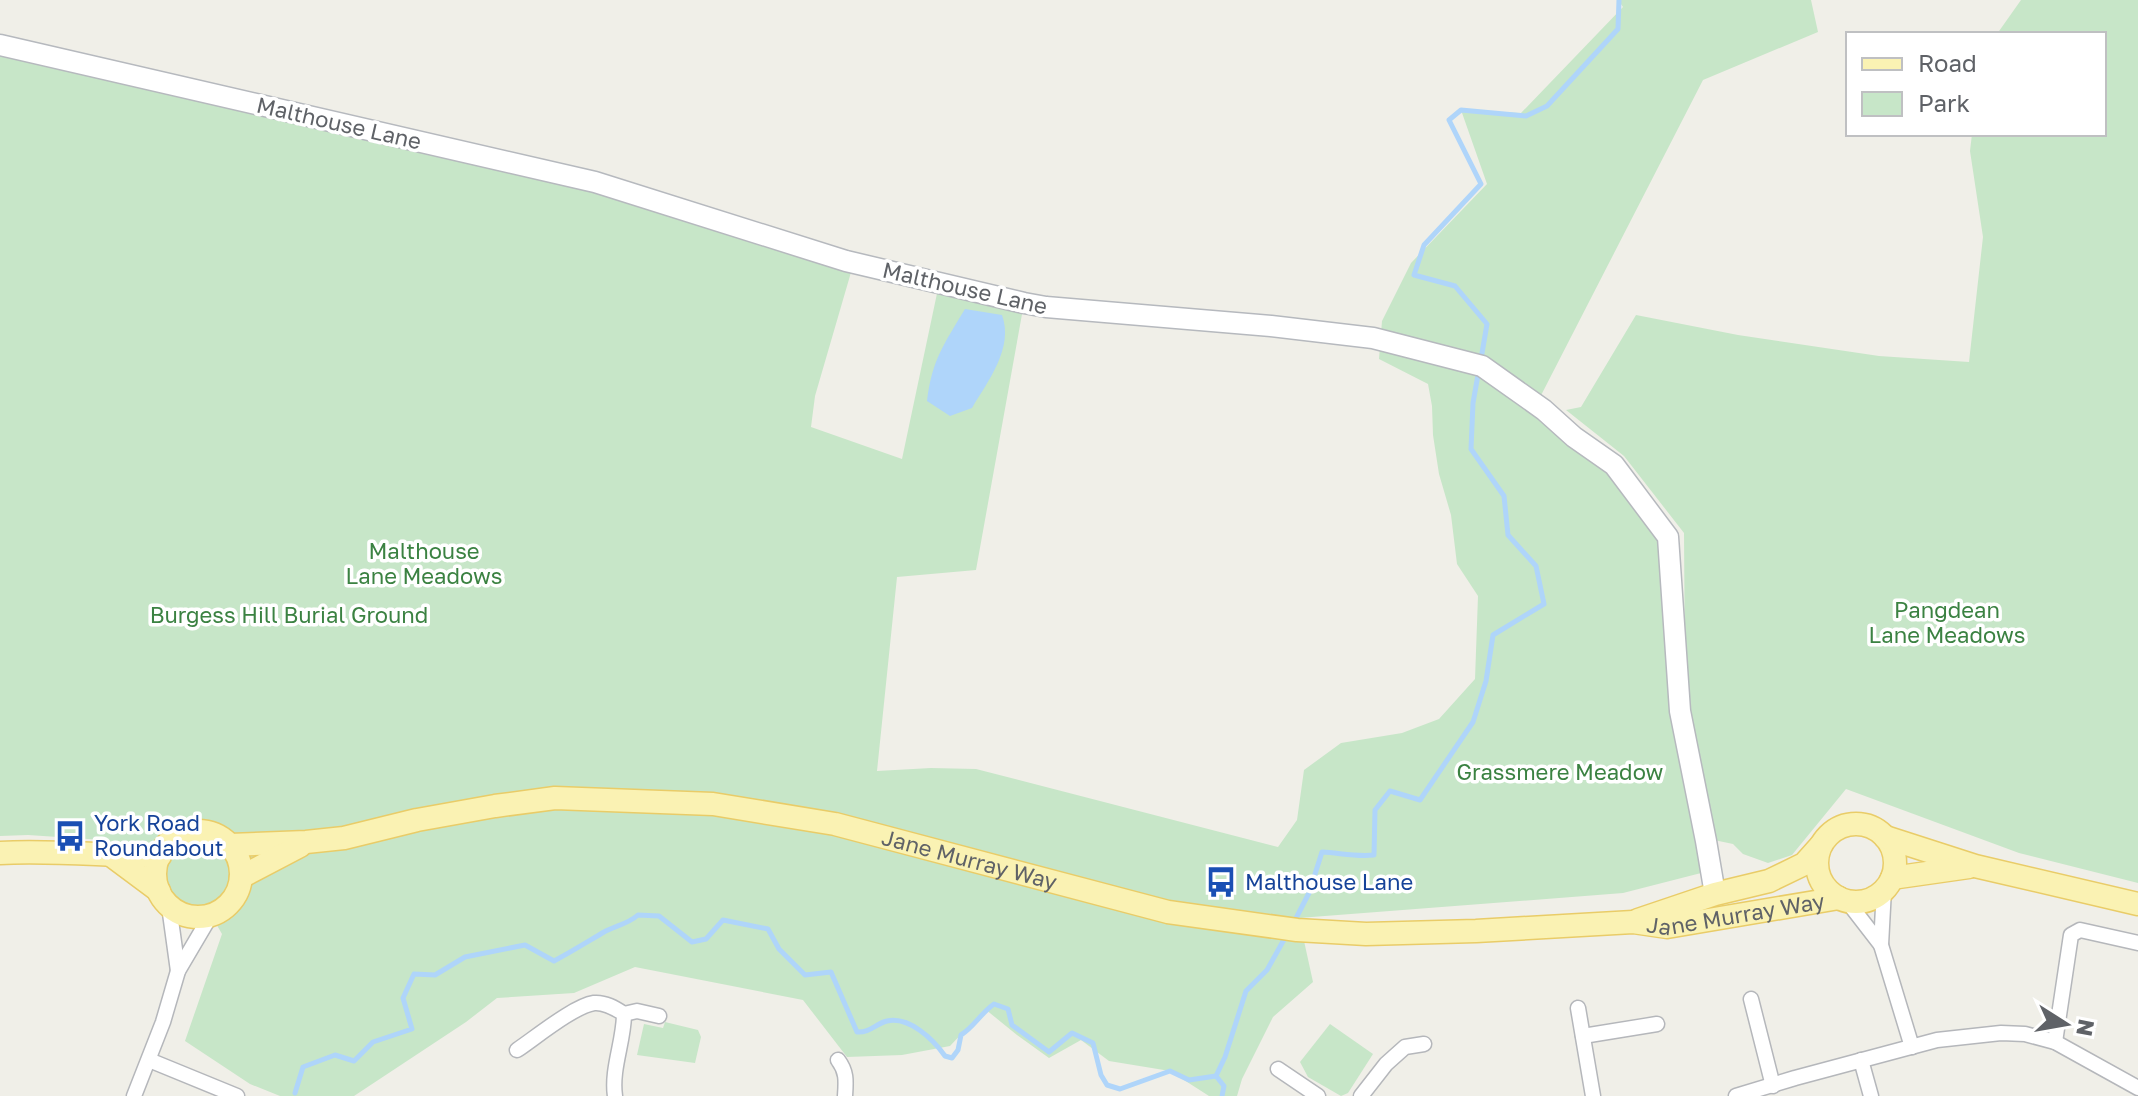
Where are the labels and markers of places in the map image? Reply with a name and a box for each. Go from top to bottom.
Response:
place label: York Road Roundabout [94,809,224,861]
bus stop icon: York Road Roundabout [53,819,87,853]
bus stop icon: Malthouse Lane [1204,865,1238,899]
place label: Malthouse Lane [1245,868,1413,895]

